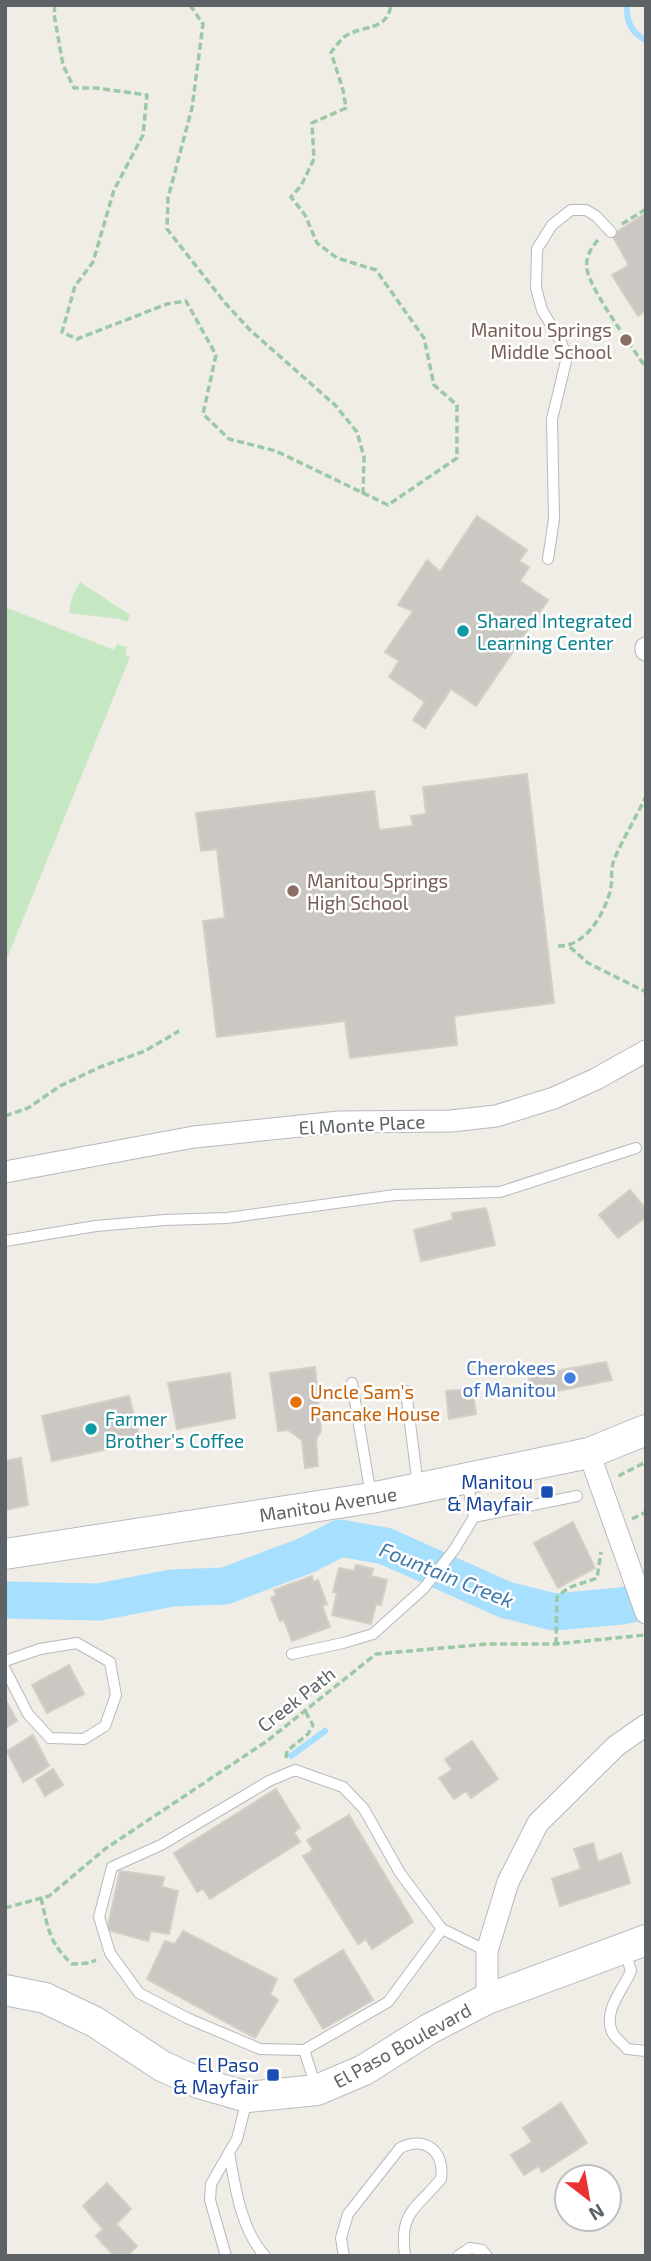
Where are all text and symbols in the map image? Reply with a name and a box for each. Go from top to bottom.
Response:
place label: Manitou Springs Middle School [471,318,612,363]
marker: Manitou Springs Middle School [618,332,634,348]
place label: Shared Integrated Learning Center [477,609,632,654]
marker: Shared Integrated Learning Center [455,623,471,639]
place label: Manitou Springs High School [307,869,448,914]
marker: Manitou Springs High School [285,883,301,899]
street label: El Monte Place [298,1109,426,1139]
place label: Cherokees of Manitou [462,1356,556,1401]
marker: Cherokees of Manitou [562,1370,578,1386]
place label: Uncle Sam's Pancake House [310,1380,440,1425]
marker: Uncle Sam's Pancake House [288,1394,304,1410]
place label: Farmer Brother's Coffee [105,1407,244,1452]
marker: Farmer Brother's Coffee [83,1421,99,1437]
place label: Manitou & Mayfair [447,1470,533,1515]
street label: Manitou Avenue [257,1482,399,1526]
marker: Manitou & Mayfair [539,1484,555,1500]
water label: Fountain Creek [376,1536,518,1612]
street label: Creek Path [253,1662,339,1736]
street label: El Paso Boulevard [329,1998,475,2092]
place label: El Paso & Mayfair [173,2053,259,2098]
marker: El Paso & Mayfair [265,2067,281,2083]
north arrow [553,2163,623,2233]
text: N [585,2200,609,2226]

